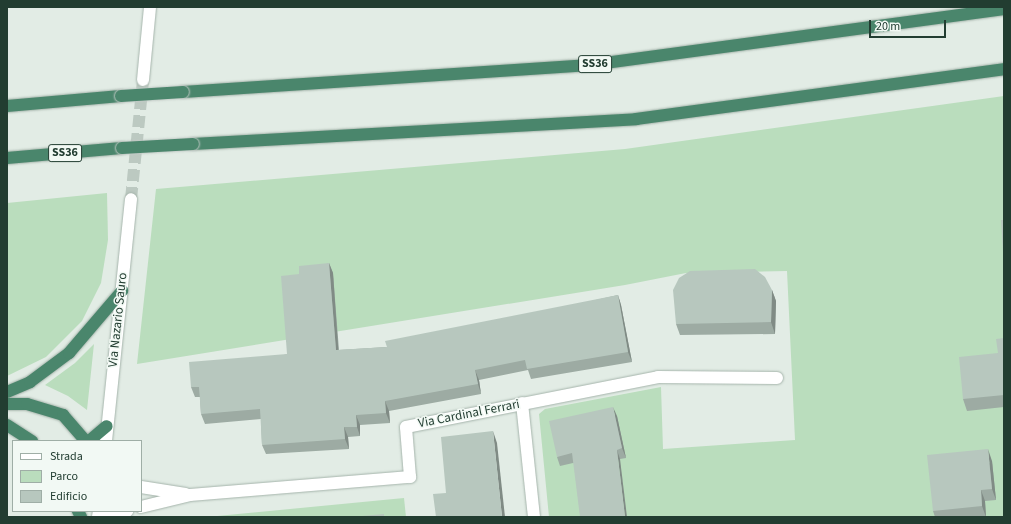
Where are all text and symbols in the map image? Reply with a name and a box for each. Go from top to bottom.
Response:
scale bar [871,12,948,38]
text: 20 m [876,18,900,35]
road number: SS36 [578,54,612,74]
road number: SS36 [48,143,82,163]
street label: Via Nazario Sauro [105,272,131,368]
street label: Via Cardinal Ferrari [417,397,521,431]
legend [12,440,142,512]
text: Strada [50,448,83,465]
text: Parco [50,468,78,485]
text: Edificio [50,488,87,505]

